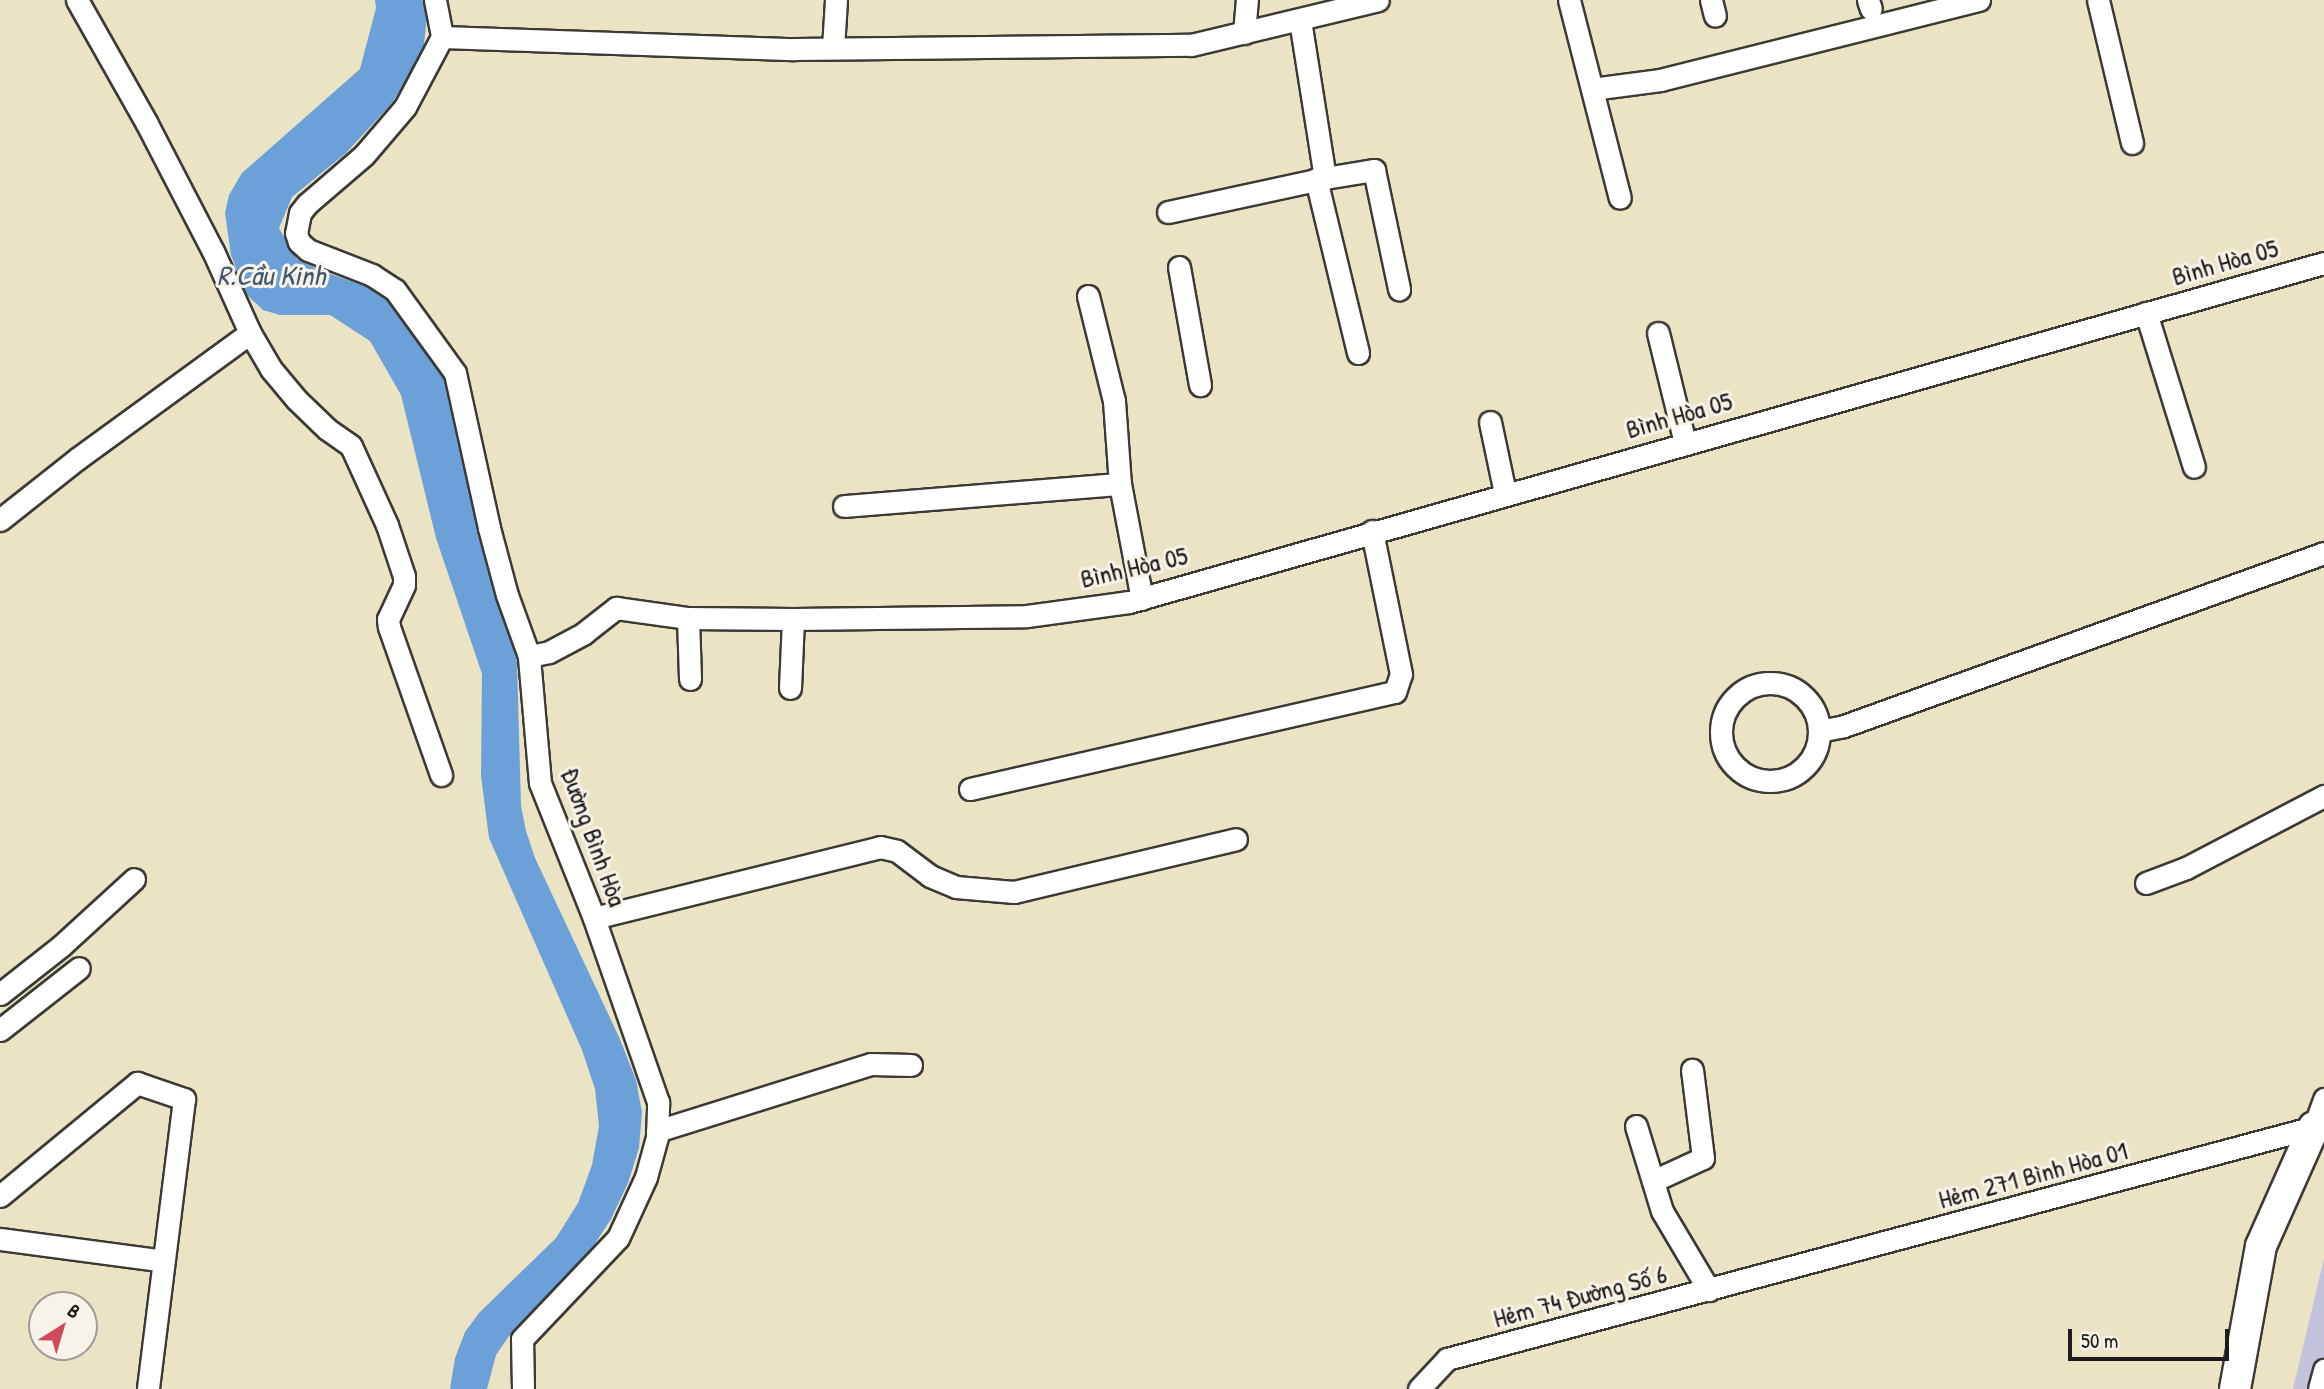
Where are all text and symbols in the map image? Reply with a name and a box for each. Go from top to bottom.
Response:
street label: Bình Hòa 05 [2168,232,2282,292]
water label: R.Cầu Kinh [217,258,325,292]
street label: Bình Hòa 05 [1622,385,1736,445]
street label: Bình Hòa 05 [1077,540,1191,594]
street label: Đường Bình Hòa [555,764,633,910]
street label: Hẻm 271 Bình Hòa 01 [1935,1135,2131,1215]
street label: Hẻm 74 Đường Số 6 [1490,1258,1670,1334]
north arrow [28,1291,98,1361]
text: B [63,1298,86,1324]
scale bar [2072,1316,2233,1360]
text: 50 m [2081,1326,2118,1355]

